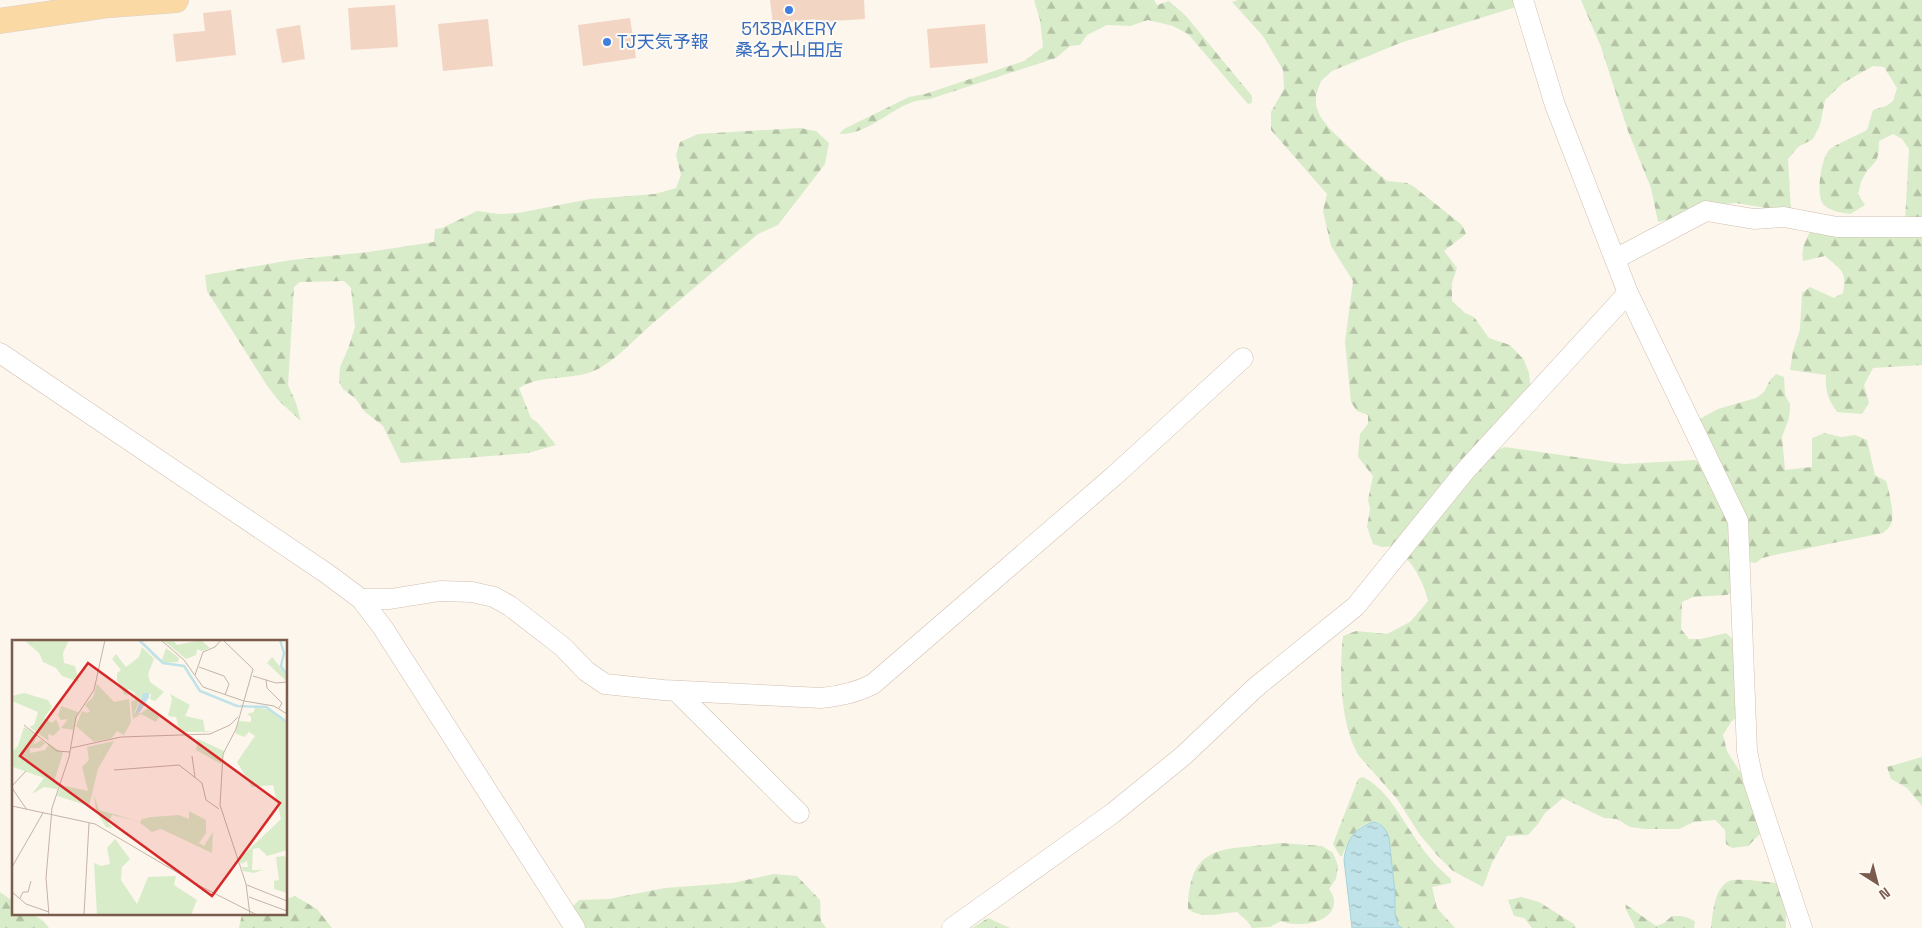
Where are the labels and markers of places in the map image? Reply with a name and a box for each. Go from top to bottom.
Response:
marker: 513BAKERY 桑名大山田店 [783,4,795,16]
place label: 513BAKERY 桑名大山田店 [735,17,843,61]
place label: TJ天気予報 [617,30,709,53]
marker: TJ天気予報 [601,36,613,48]

